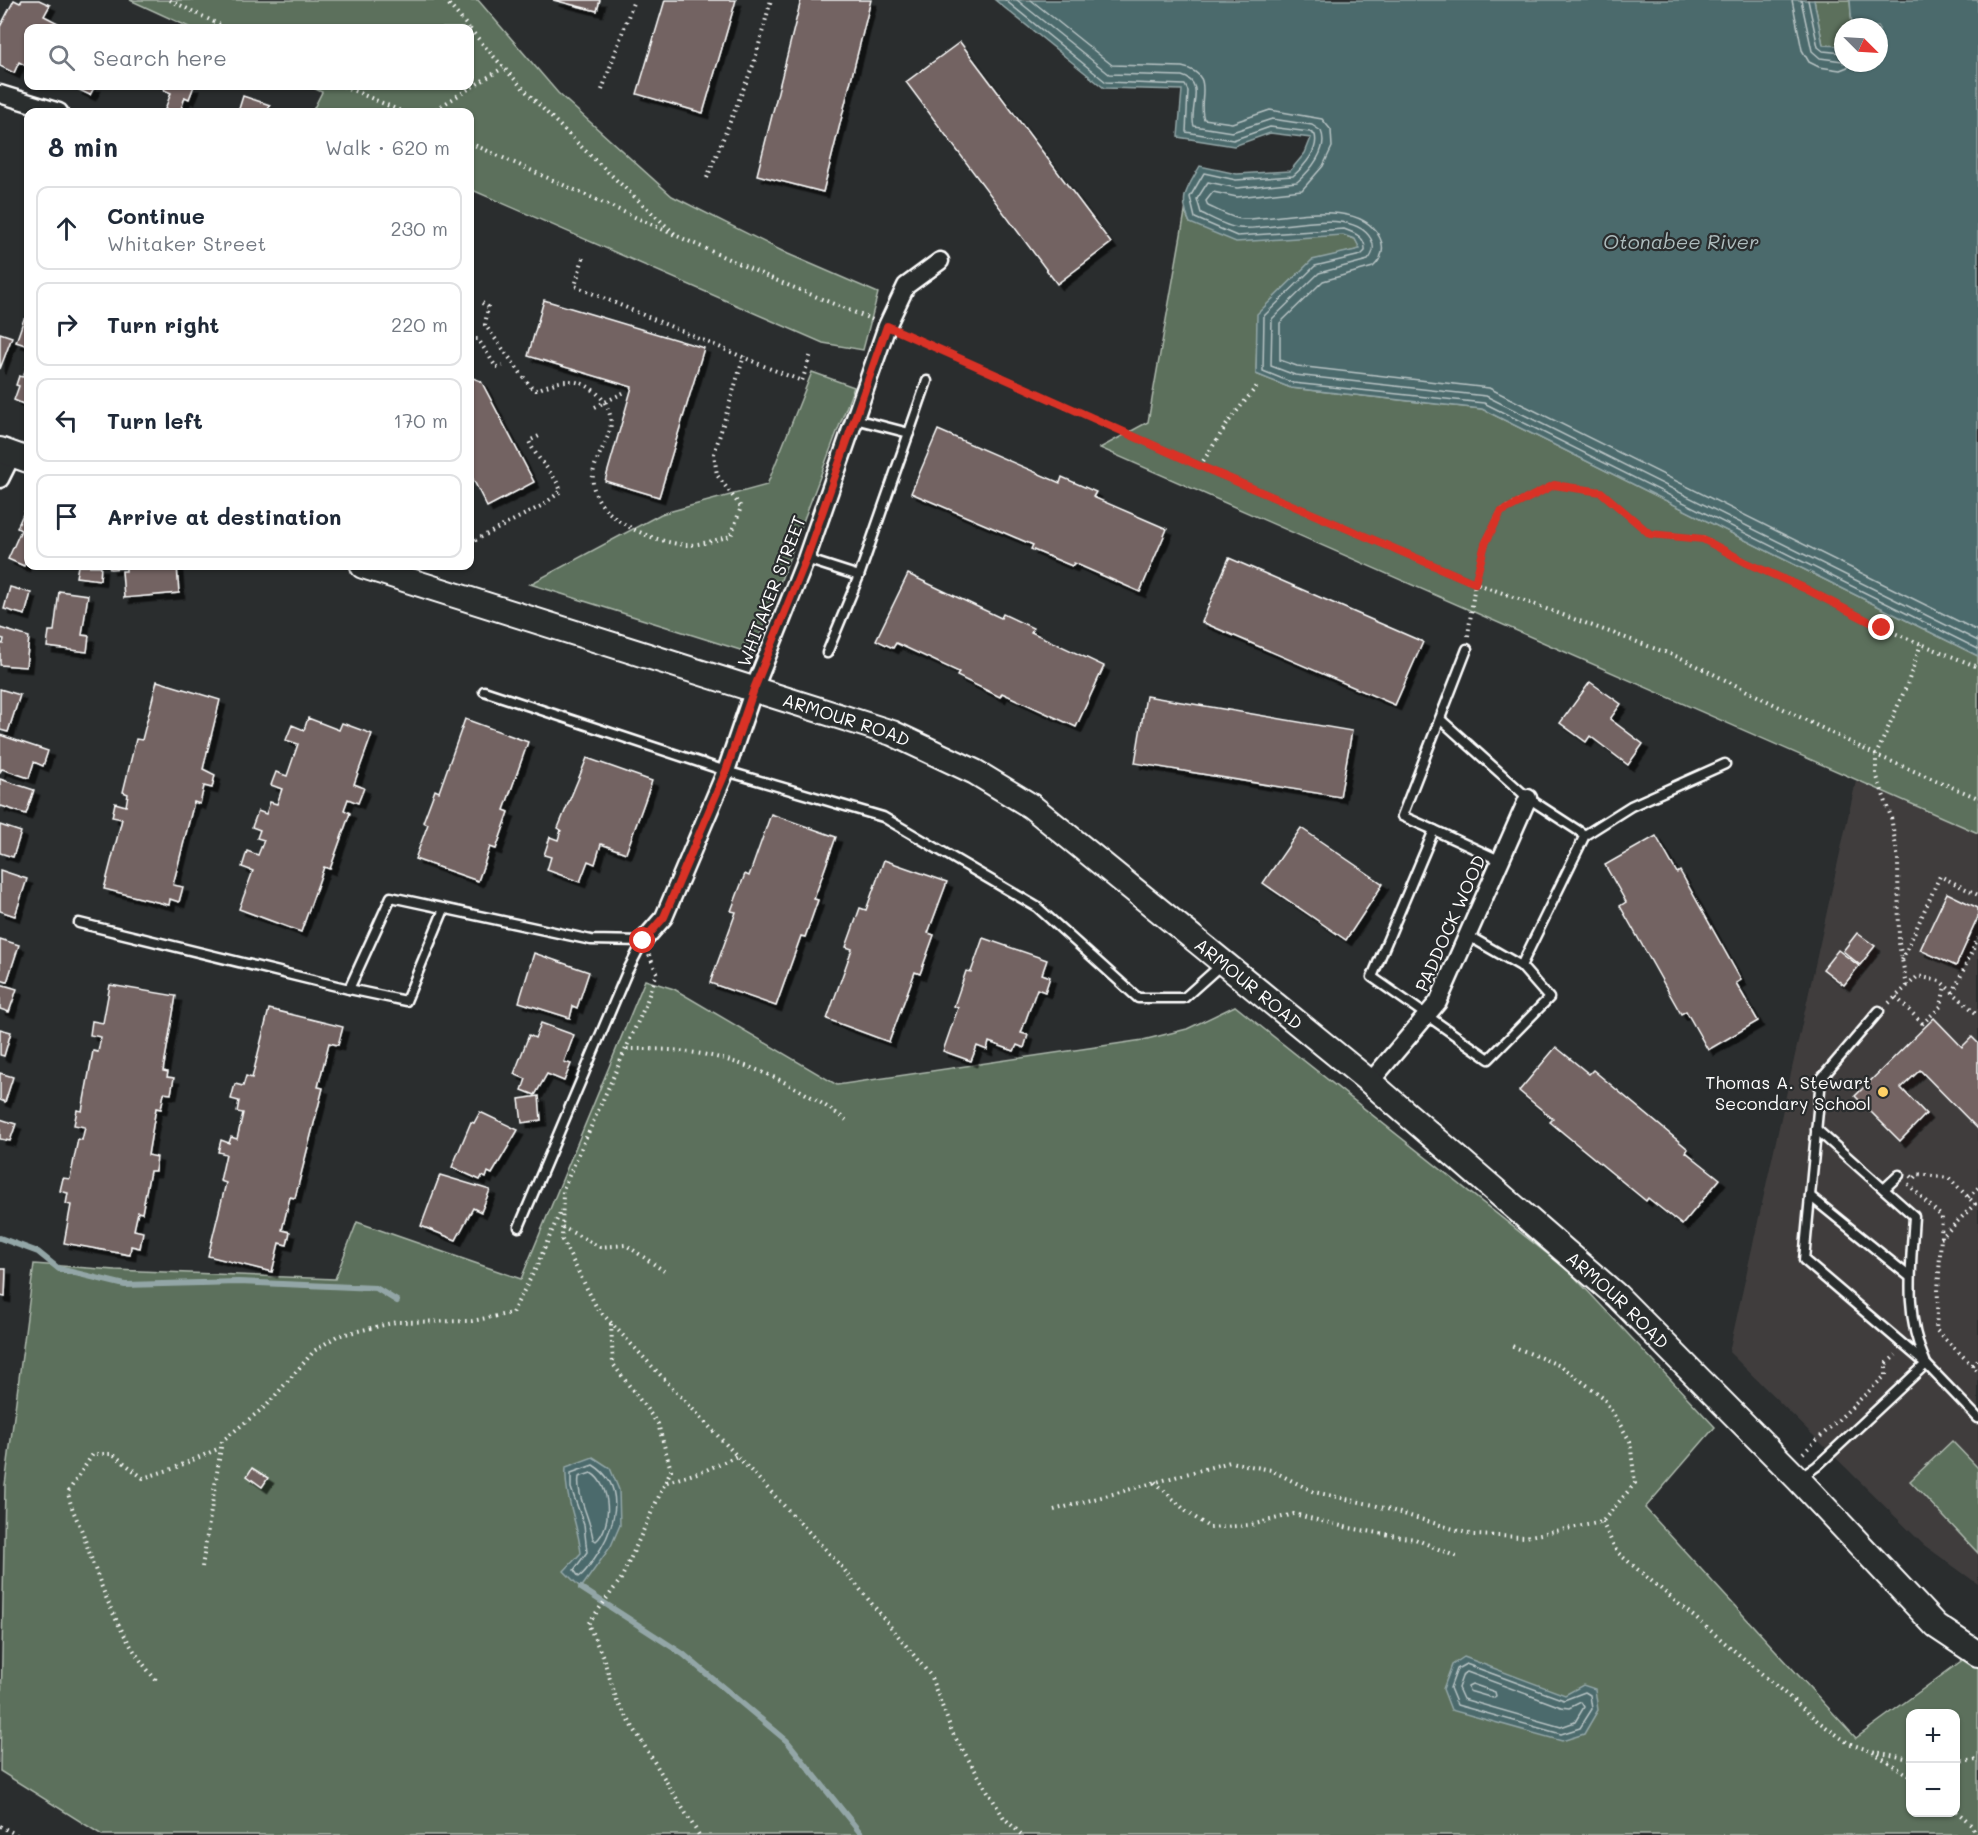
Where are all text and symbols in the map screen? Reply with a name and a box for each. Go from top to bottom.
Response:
north arrow [1834,18,1888,72]
search box [24,24,474,90]
icon: search [45,41,78,74]
text: Search here [93,43,227,72]
text: 8 min [48,130,118,164]
text: Walk · 620 m [325,134,450,160]
text: Continue [107,201,205,230]
icon: ahead [50,212,83,245]
text: 230 m [390,215,448,241]
water label: Otonabee River [1603,228,1759,254]
text: Whitaker Street [107,230,266,256]
icon: right [50,308,83,341]
text: Turn right [107,310,219,339]
text: 220 m [391,311,448,337]
icon: left [50,404,83,437]
text: Turn left [107,406,203,435]
text: 170 m [393,407,448,433]
icon: arrive [50,500,83,533]
text: Arrive at destination [107,502,342,531]
street label: WHITAKER STREET [731,512,811,670]
route end [1868,614,1894,640]
street label: ARMOUR ROAD [780,687,914,752]
street label: PADDOCK WOOD [1409,851,1491,995]
route start [629,927,655,953]
street label: ARMOUR ROAD [1190,932,1308,1035]
place label: Thomas A. Stewart Secondary School [1705,1070,1871,1115]
marker: Thomas A. Stewart Secondary School [1876,1085,1890,1099]
street label: ARMOUR ROAD [1561,1246,1674,1354]
map controls [1906,1709,1960,1817]
button: + [1906,1709,1960,1763]
button: − [1906,1763,1960,1817]

